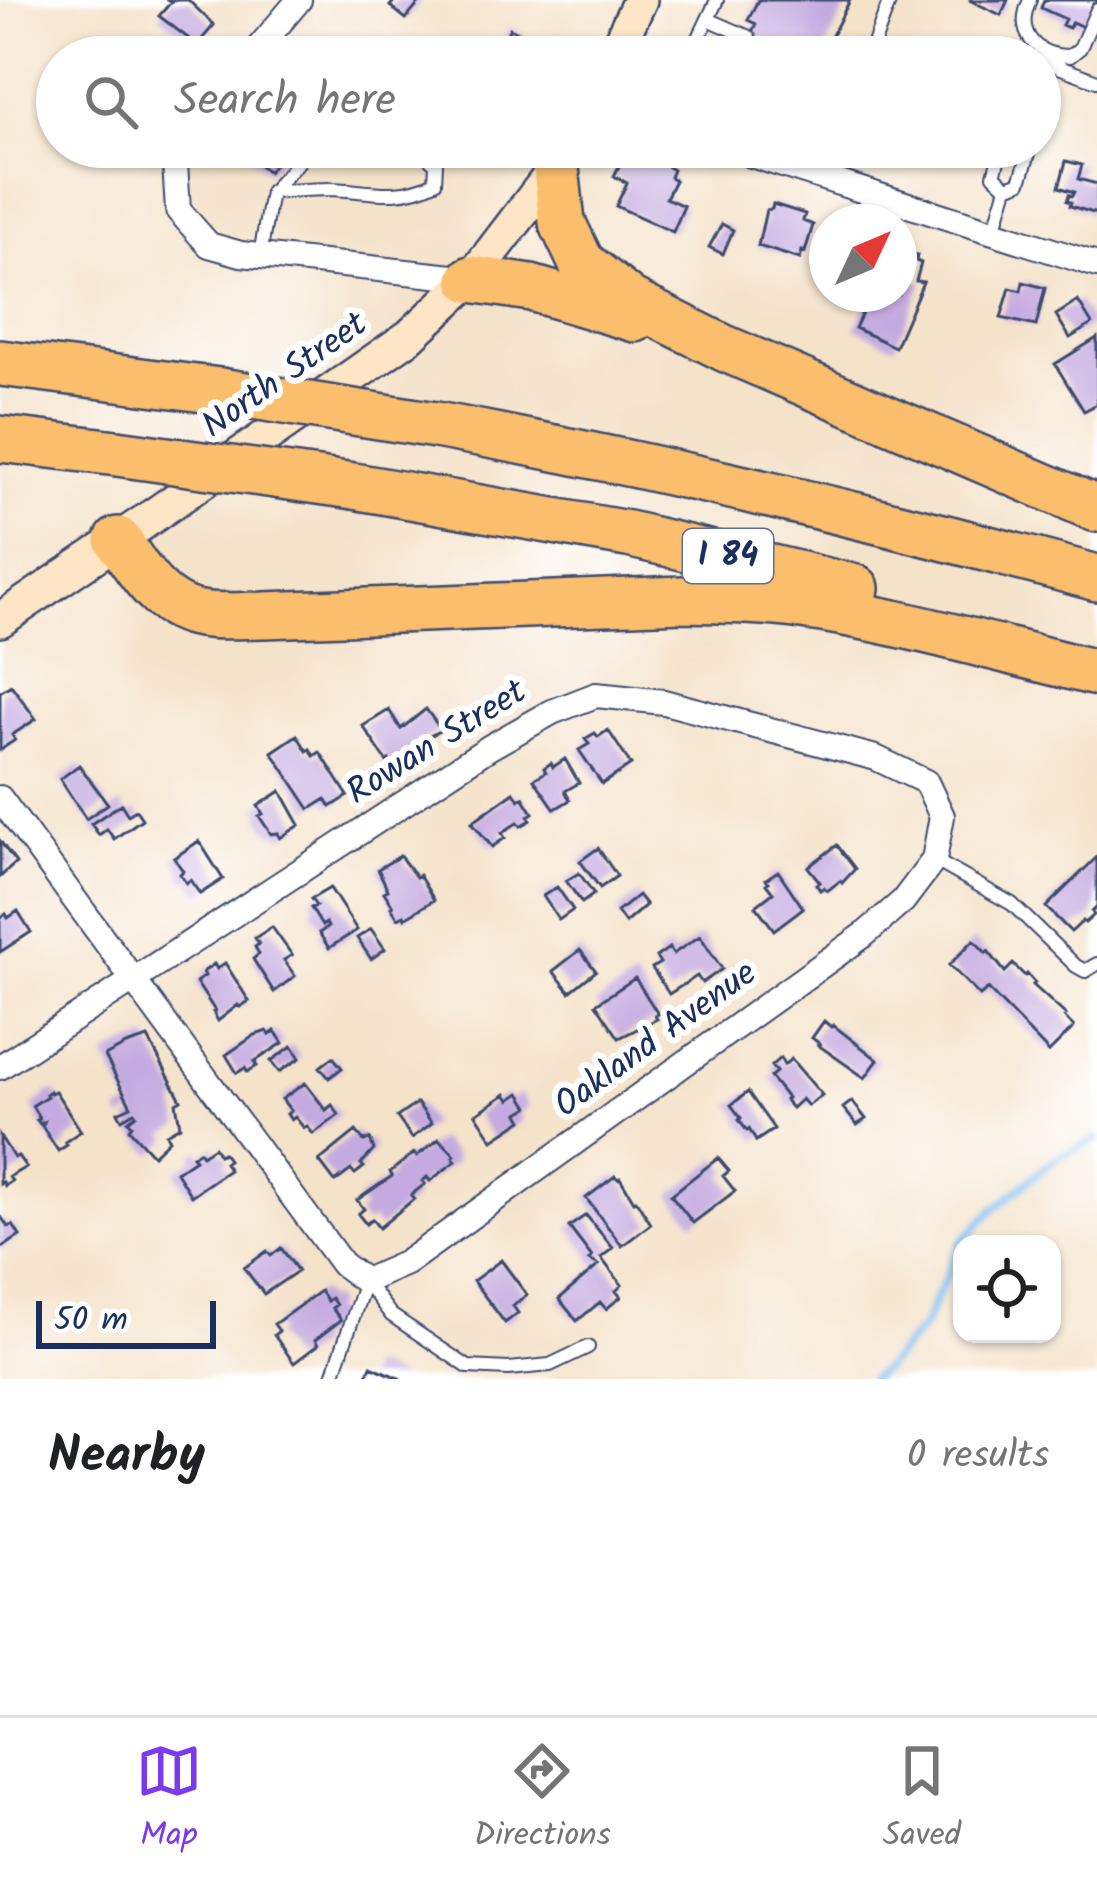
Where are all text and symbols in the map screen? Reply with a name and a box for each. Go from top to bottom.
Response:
search box [36,36,1061,168]
text: Search here [174,66,396,138]
icon: search [78,69,144,135]
north arrow [809,204,917,312]
street label: North Street [190,297,381,454]
road number: I 84 [683,529,773,583]
street label: Rowan Street [336,664,539,821]
street label: Oakland Avenue [543,947,769,1133]
map controls [953,1235,1061,1343]
button: locate [953,1235,1061,1343]
scale bar [36,1295,216,1348]
text: 50 m [54,1295,128,1348]
text: Nearby [48,1417,205,1498]
text: 0 results [907,1426,1049,1488]
tab: Map [136,1738,202,1863]
tab: Directions [474,1738,611,1863]
tab: Saved [883,1738,961,1863]

